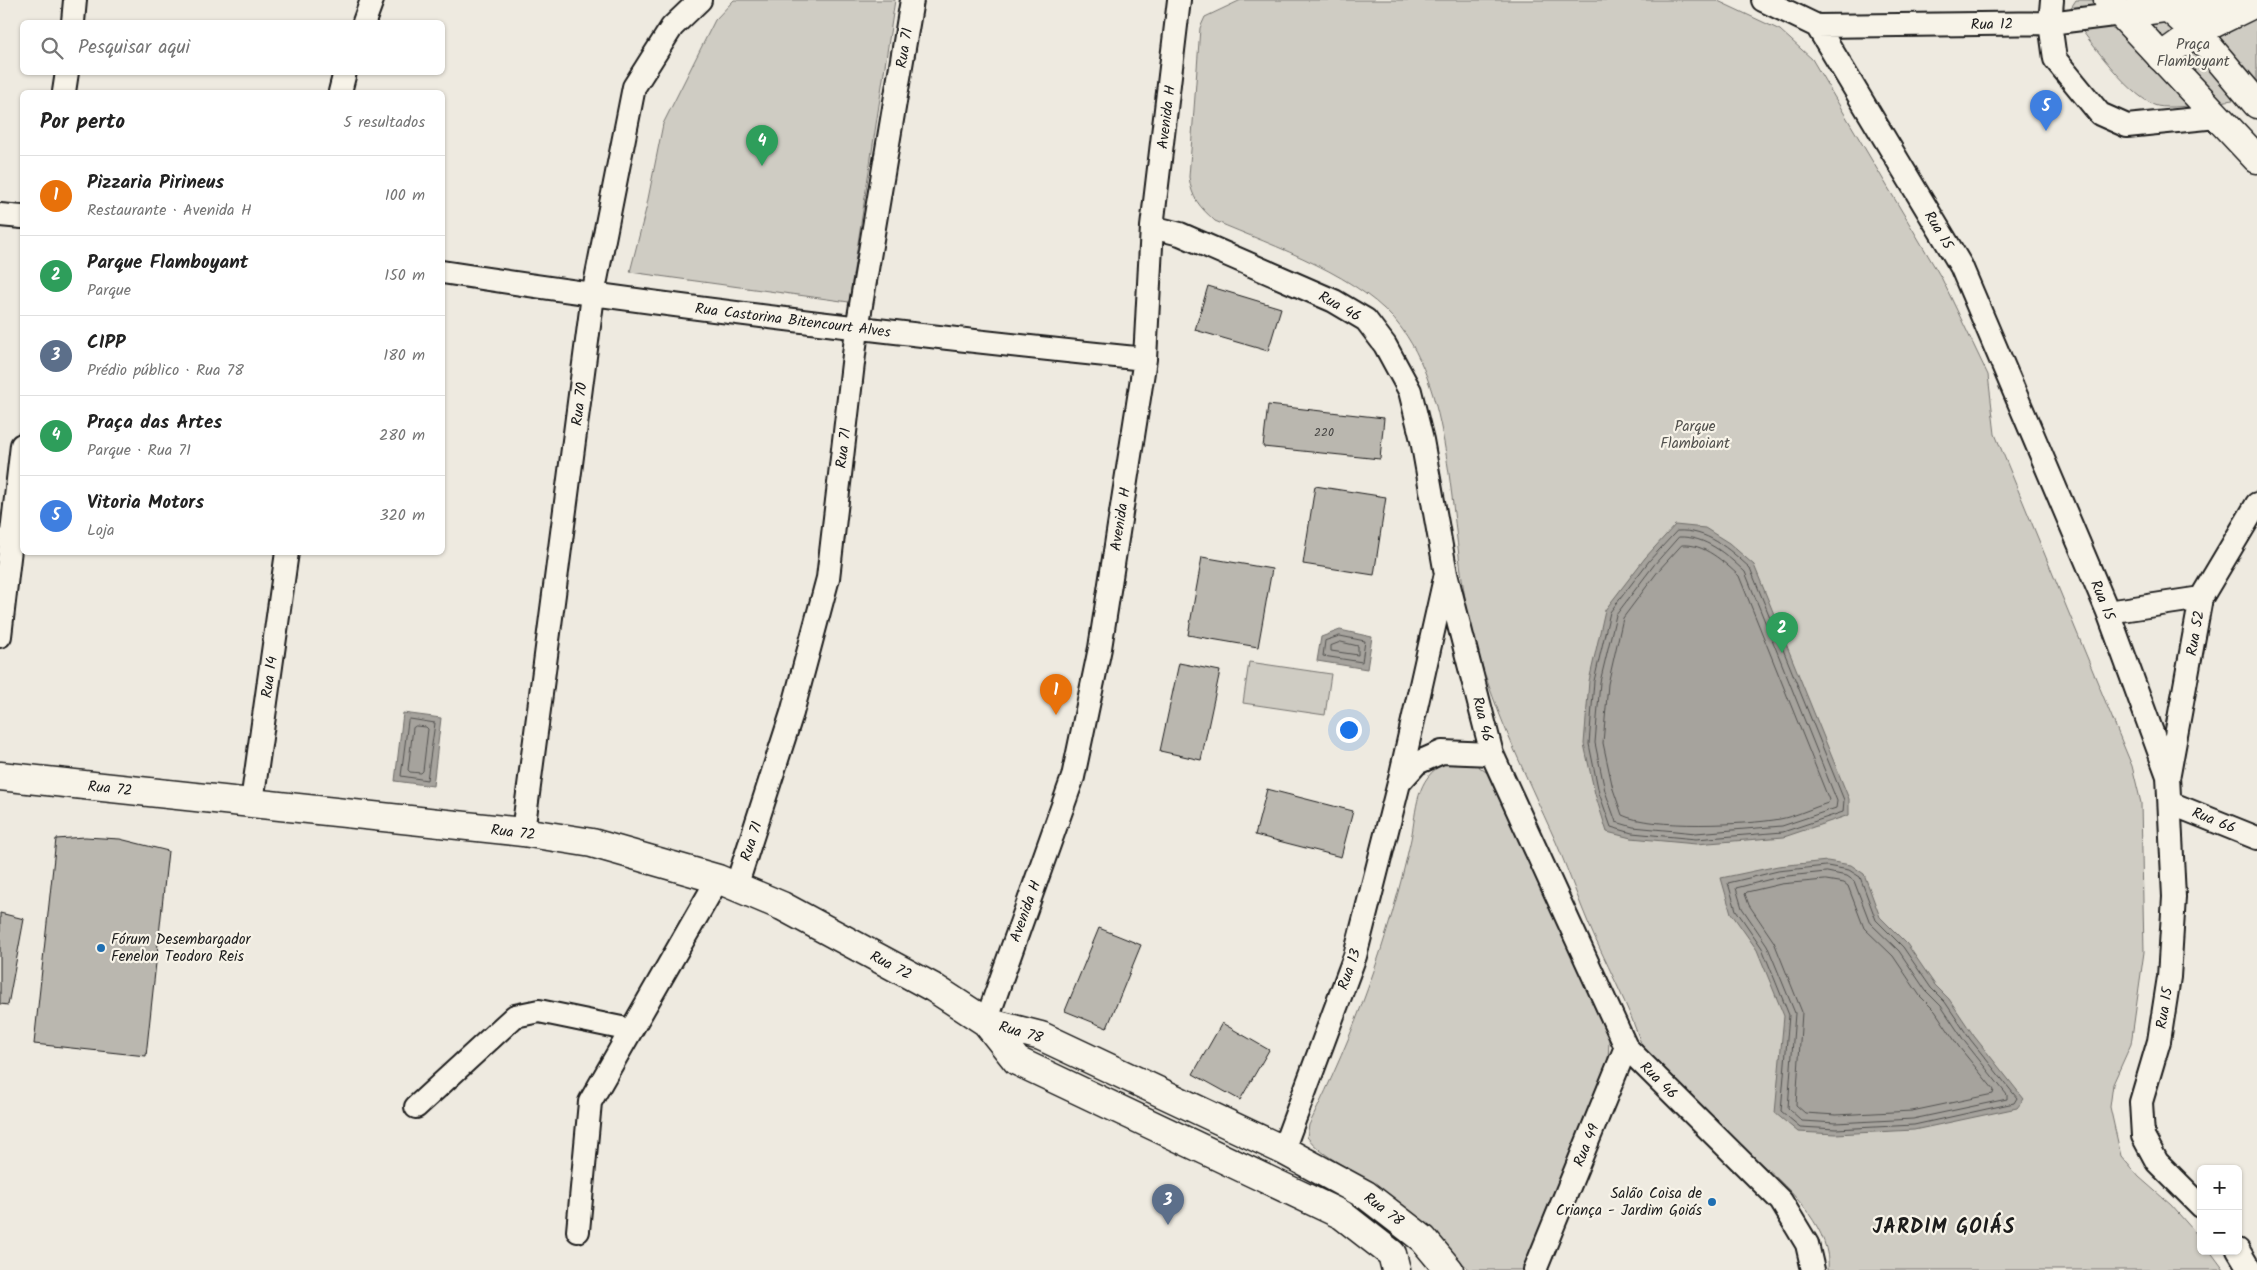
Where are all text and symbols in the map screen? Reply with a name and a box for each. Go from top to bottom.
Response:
street label: Rua 12 [1971,13,2013,37]
search box [20,20,445,75]
street label: Rua 71 [890,26,920,70]
text: Pesquisar aqui [78,33,190,63]
park label: Praça Flamboyant [2156,33,2230,74]
icon: search [38,34,66,62]
street label: Avenida H [1151,84,1183,151]
pin: 5 [2030,90,2062,131]
text: Por perto [40,106,125,139]
text: 5 resultados [343,110,425,135]
pin: 4 [746,125,778,166]
text: Pizzaria Pirineus [87,168,224,198]
text: 1 [54,183,58,208]
text: 100 m [385,183,425,208]
text: Restaurante · Avenida H [87,198,252,223]
street label: Rua 15 [1917,206,1960,255]
text: Parque Flamboyant [87,248,248,278]
text: 2 [51,263,61,288]
text: 150 m [384,263,425,288]
text: Parque [87,278,131,303]
street label: Rua 46 [1314,285,1365,328]
street label: Rua Castorina Bitencourt Alves [694,297,893,345]
text: CIPP [87,328,125,358]
text: 3 [52,343,60,368]
text: 180 m [383,343,425,368]
text: Prédio público · Rua 78 [87,358,244,383]
street label: Rua 70 [565,381,595,427]
text: Praça das Artes [87,408,222,438]
park label: Parque Flamboiant [1660,415,1730,456]
text: 4 [52,423,60,448]
text: 280 m [379,423,425,448]
house number: 220 [1314,423,1334,442]
street label: Rua 71 [830,426,858,470]
text: Parque · Rua 71 [87,438,191,463]
street label: Avenida H [1104,485,1138,553]
text: Vitoria Motors [87,488,204,518]
text: 5 [52,503,60,528]
text: 320 m [379,503,425,528]
text: Loja [87,518,115,543]
street label: Rua 15 [2083,577,2121,625]
street label: Rua 52 [2180,609,2212,658]
pin: 2 [1766,612,1798,653]
street label: Rua 14 [255,655,285,700]
pin: 1 [1040,674,1072,715]
street label: Rua 46 [1465,694,1499,744]
your location [1336,717,1362,743]
street label: Rua 72 [86,775,133,803]
street label: Rua 66 [2188,801,2239,841]
street label: Rua 72 [489,818,537,848]
street label: Rua 71 [734,818,770,864]
street label: Avenida H [1004,877,1048,946]
place label: Fórum Desembargador Fenelon Teodoro Reis [111,928,252,969]
marker: Fórum Desembargador Fenelon Teodoro Reis [95,942,107,954]
street label: Rua 72 [865,945,916,987]
street label: Rua 13 [1332,945,1368,993]
street label: Rua 15 [2150,985,2180,1031]
street label: Rua 78 [996,1015,1047,1051]
street label: Rua 46 [1634,1056,1683,1105]
street label: Rua 49 [1567,1120,1607,1171]
map controls [2197,1165,2242,1255]
button: + [2197,1165,2242,1210]
place label: Salão Coisa de Criança - Jardim Goiás [1556,1182,1703,1223]
pin: 3 [1152,1184,1184,1225]
street label: Rua 78 [1358,1187,1409,1233]
marker: Salão Coisa de Criança - Jardim Goiás [1706,1196,1718,1208]
button: − [2197,1210,2242,1255]
district label: JARDIM GOIÁS [1873,1212,2015,1244]

